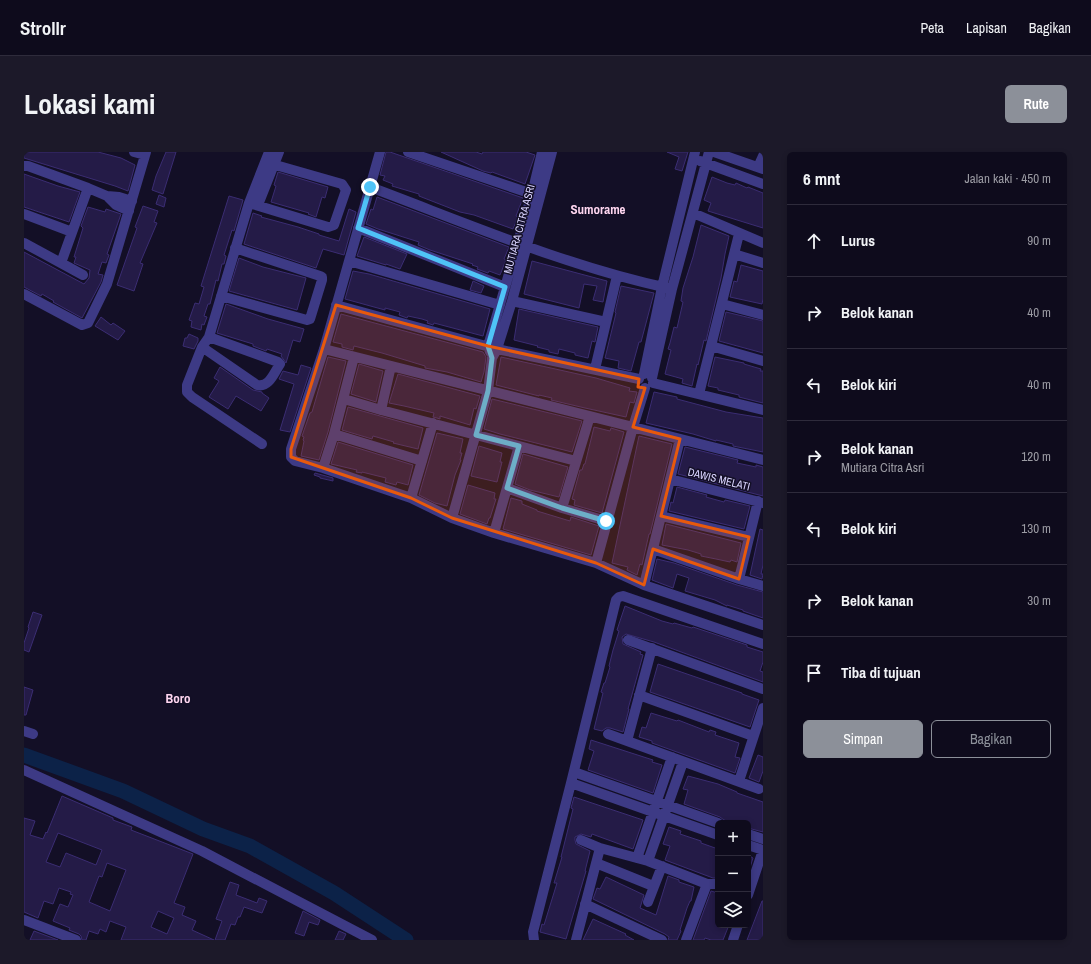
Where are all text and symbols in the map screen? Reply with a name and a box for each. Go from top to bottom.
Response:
text: Strollr [20,15,66,41]
text: Peta [920,19,944,37]
text: Lapisan [966,19,1007,37]
text: Bagikan [1029,19,1071,37]
text: Lokasi kami [24,85,155,123]
button: Rute [1005,85,1067,123]
text: 6 mnt [803,167,840,190]
text: Jalan kaki · 450 m [964,170,1051,187]
route end [361,178,379,196]
street label: MUTIARA CITRA ASRI [500,183,538,275]
district label: Sumorame [570,201,626,218]
icon: ahead [803,230,825,252]
text: Lurus [841,230,875,251]
text: 90 m [1027,232,1051,249]
icon: right [803,302,825,324]
text: Belok kanan [841,302,913,323]
text: 40 m [1027,304,1051,321]
icon: left [803,374,825,396]
text: Belok kiri [841,374,896,395]
text: 40 m [1027,376,1051,393]
text: Belok kanan [841,438,913,459]
icon: right [803,446,825,468]
text: 120 m [1021,448,1051,465]
text: Mutiara Citra Asri [841,459,925,476]
street label: DAWIS MELATI [686,465,752,493]
route start [597,512,615,530]
icon: left [803,518,825,540]
text: Belok kiri [841,518,896,539]
text: 130 m [1021,520,1051,537]
icon: right [803,590,825,612]
text: Belok kanan [841,590,913,611]
text: 30 m [1027,592,1051,609]
icon: arrive [803,662,825,684]
text: Tiba di tujuan [841,662,921,683]
district label: Boro [166,690,190,707]
button: Simpan [803,720,923,758]
button: Bagikan [931,720,1051,758]
map controls [715,820,751,928]
button: + [715,820,751,856]
button: − [715,856,751,892]
button: layers [715,892,751,928]

